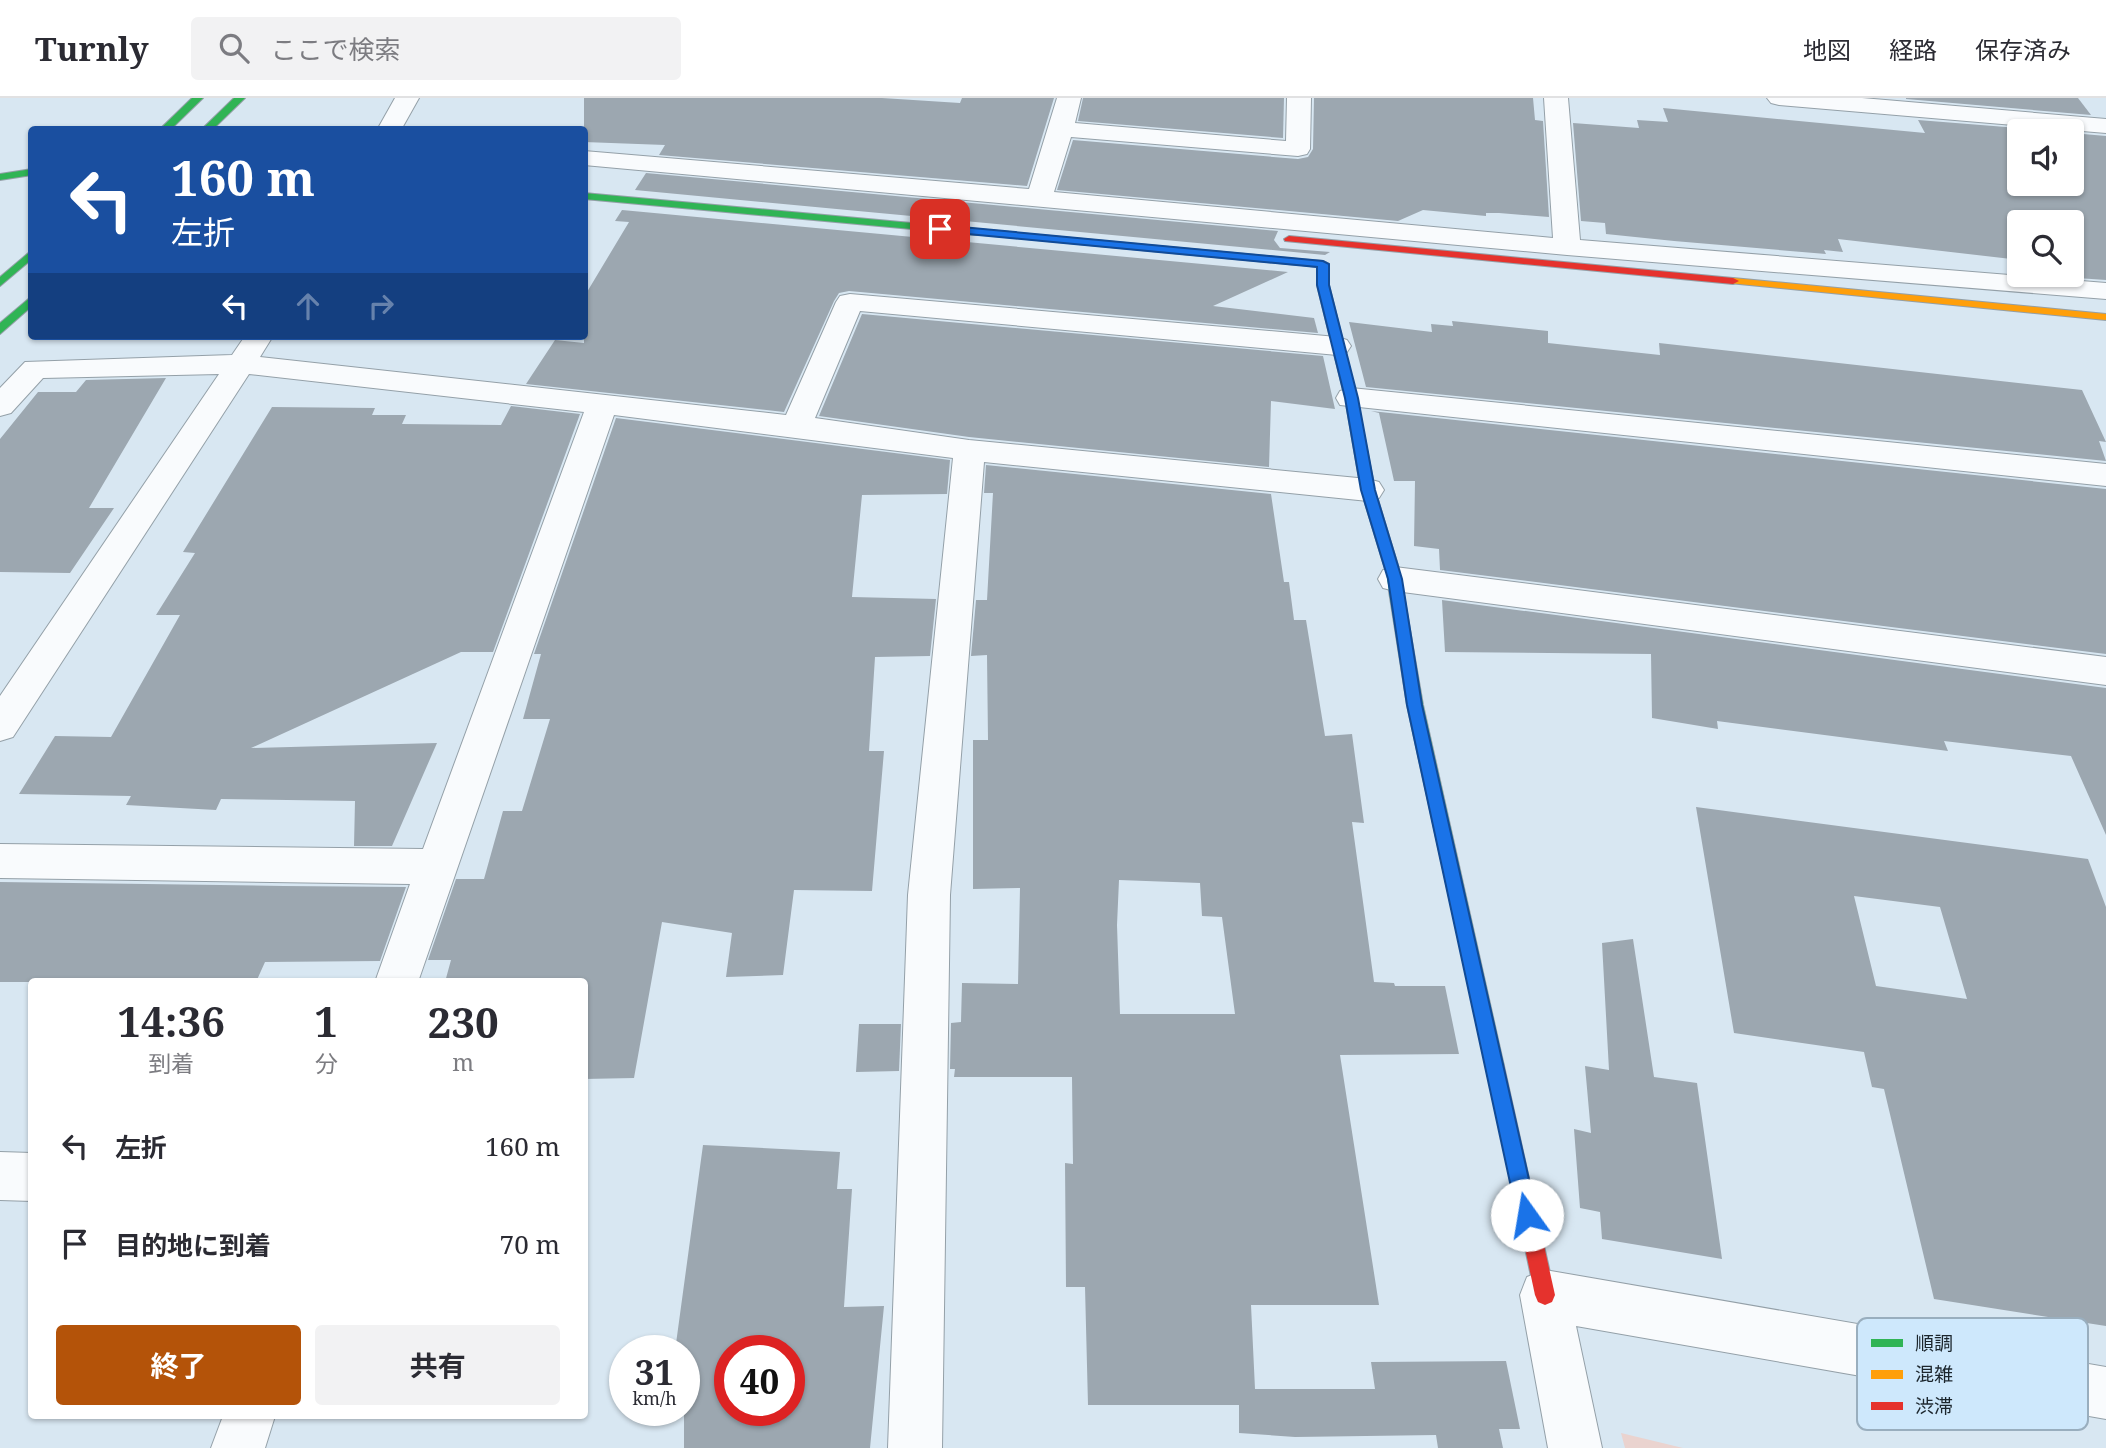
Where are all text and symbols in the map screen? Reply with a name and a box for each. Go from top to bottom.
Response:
search box [191,17,681,80]
text: Turnly [35,26,149,71]
icon: search [215,29,253,67]
text: ここで検索 [271,31,401,67]
text: 地図 [1803,33,1851,66]
text: 経路 [1889,33,1937,66]
text: 保存済み [1975,33,2071,66]
map controls [2007,119,2084,287]
button: sound [2007,119,2084,196]
text: 160 m [171,144,315,210]
icon: left [56,154,147,245]
pin [910,199,970,259]
text: 左折 [171,210,235,253]
icon: arrive [921,210,959,248]
button: search [2007,210,2084,287]
icon: left [216,287,254,325]
icon: ahead [289,287,327,325]
icon: right [362,287,400,325]
text: 14:36 [117,992,225,1049]
text: 1 [314,992,338,1049]
text: 230 [427,993,499,1050]
text: m [452,1046,474,1078]
text: 到着 [148,1047,194,1079]
text: 分 [315,1047,338,1079]
icon: left [56,1127,94,1165]
text: 160 m [485,1128,560,1164]
text: 左折 [115,1129,167,1165]
position arrow [1490,1178,1564,1252]
icon: arrive [56,1225,94,1263]
text: 70 m [500,1226,560,1262]
text: 目的地に到着 [115,1227,271,1263]
legend [1857,1318,2088,1430]
button: 終了 [56,1325,301,1405]
button: 共有 [315,1325,560,1405]
text: 順調 [1915,1330,1953,1356]
speed limit sign: 40 [714,1335,805,1426]
text: 31 [635,1348,674,1395]
text: 混雑 [1915,1361,1953,1387]
text: km/h [632,1386,677,1410]
text: 渋滞 [1915,1393,1953,1419]

